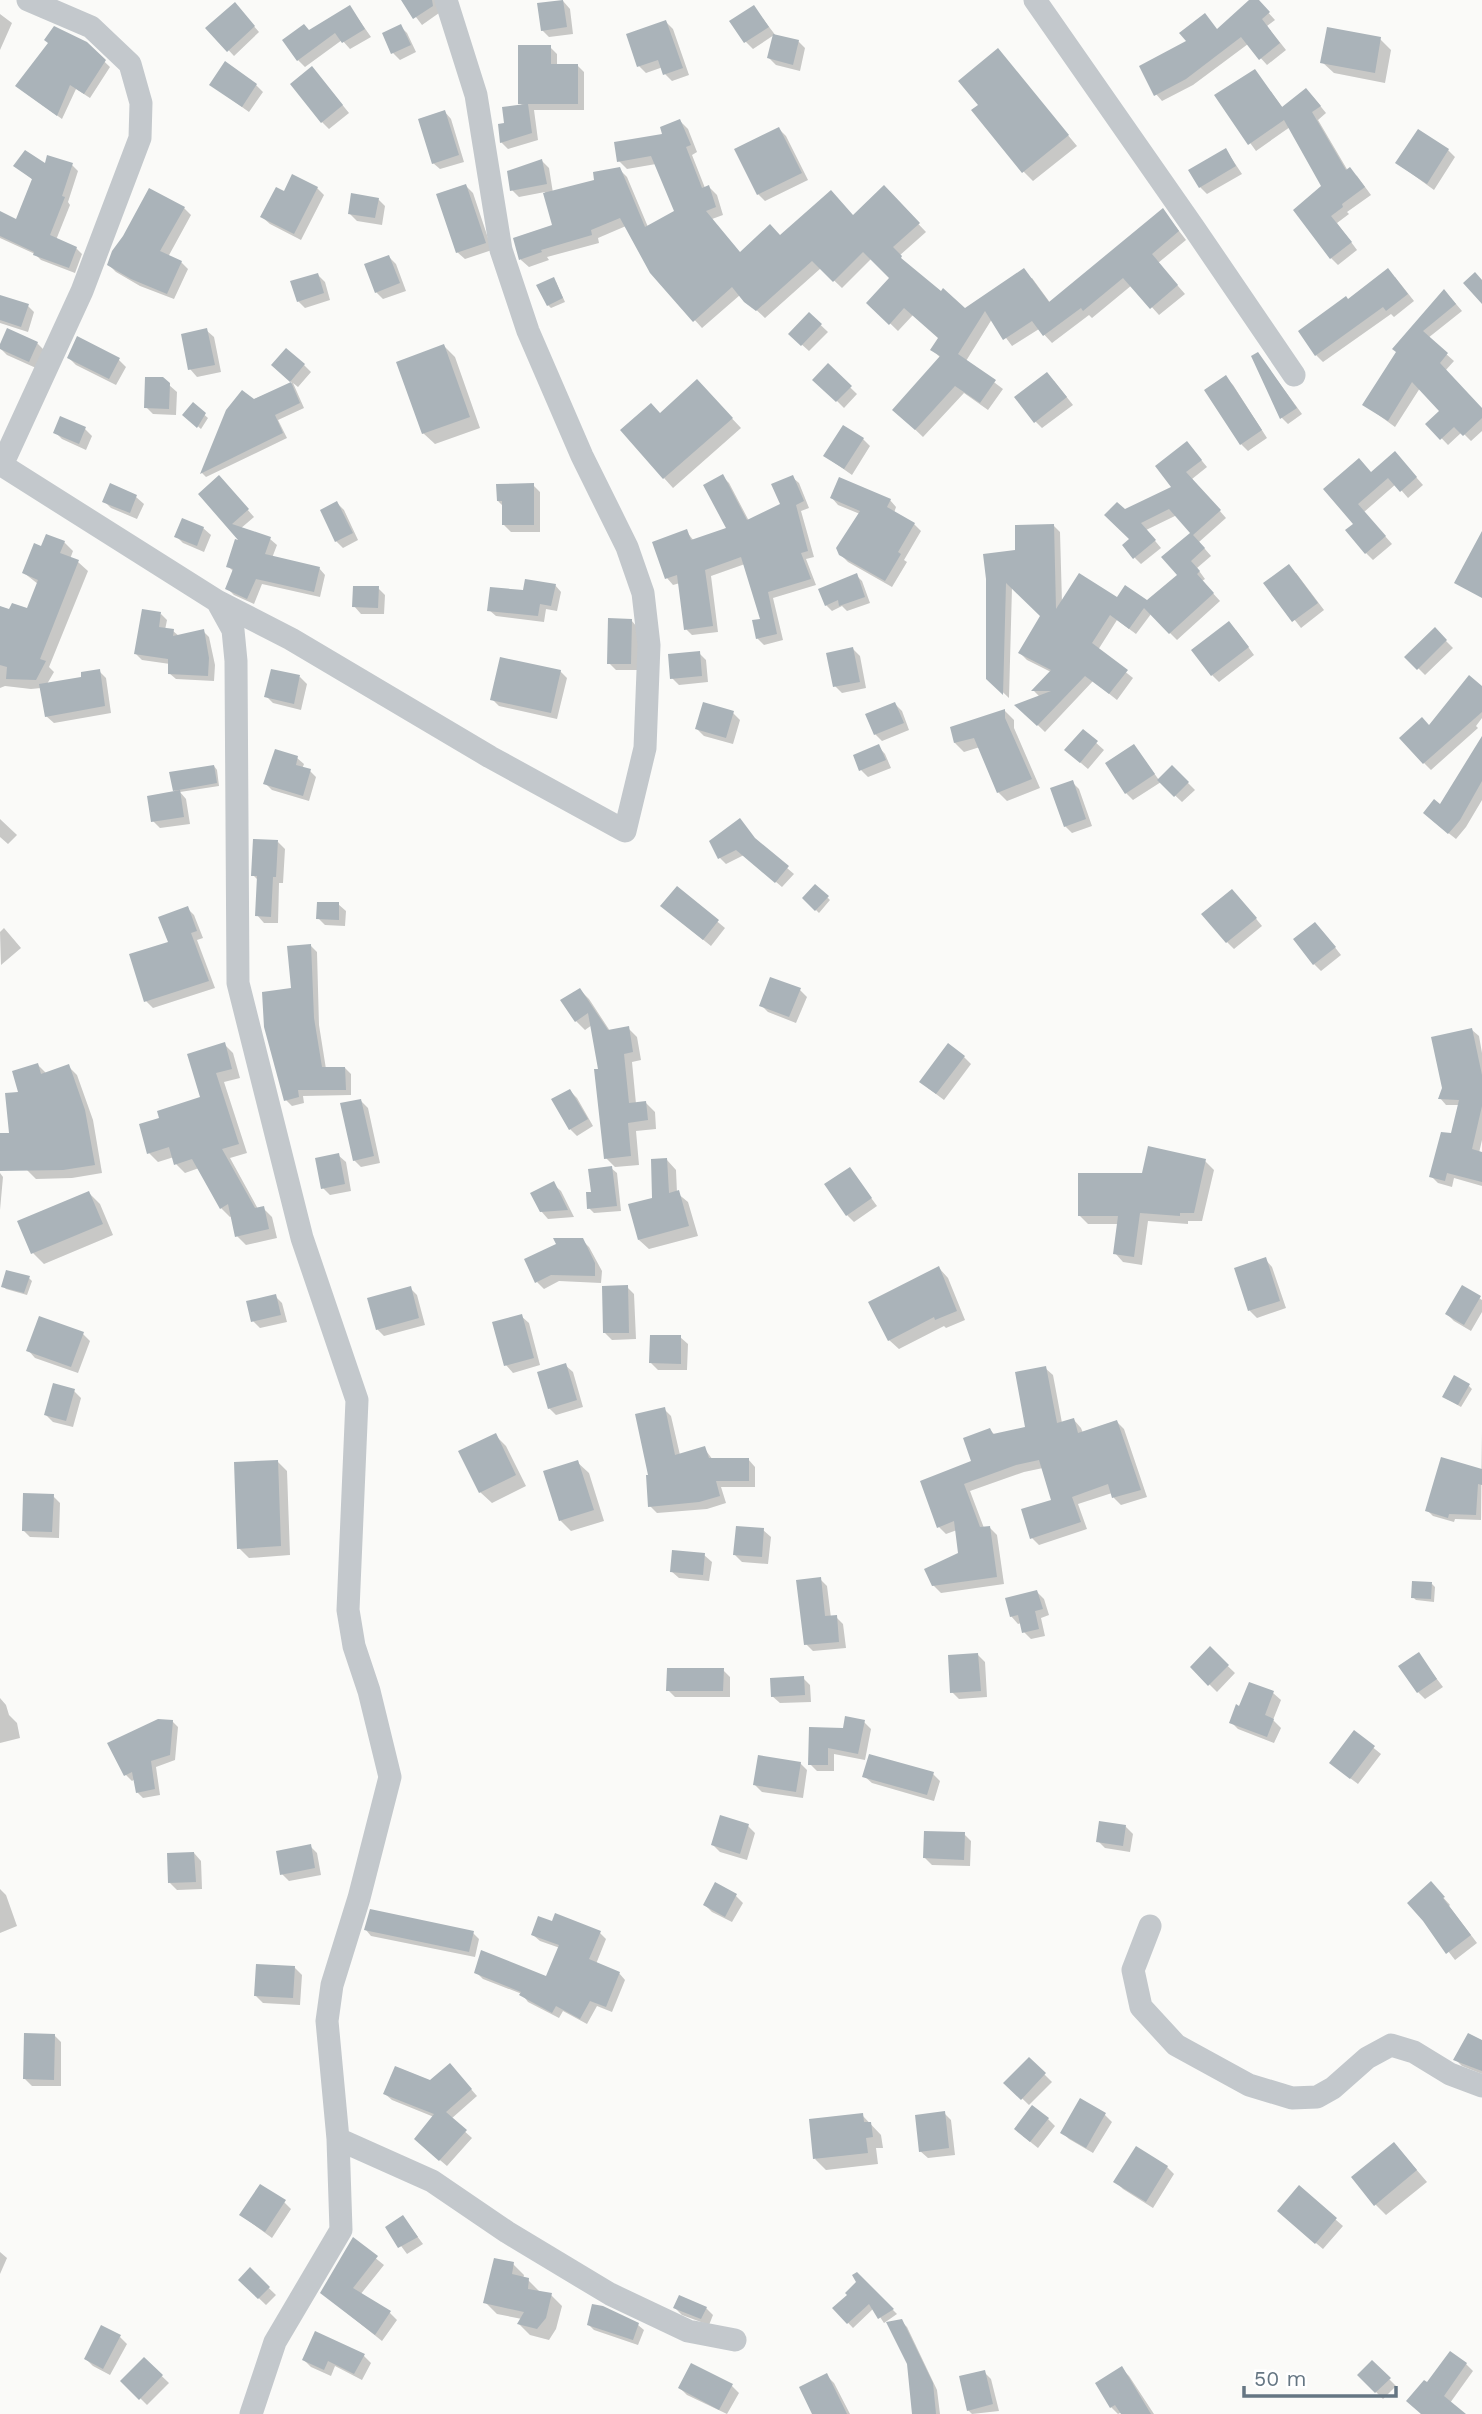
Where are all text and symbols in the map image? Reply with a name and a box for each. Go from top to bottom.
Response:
scale bar [1244,2354,1396,2398]
text: 50 m [1254,2366,1306,2391]

